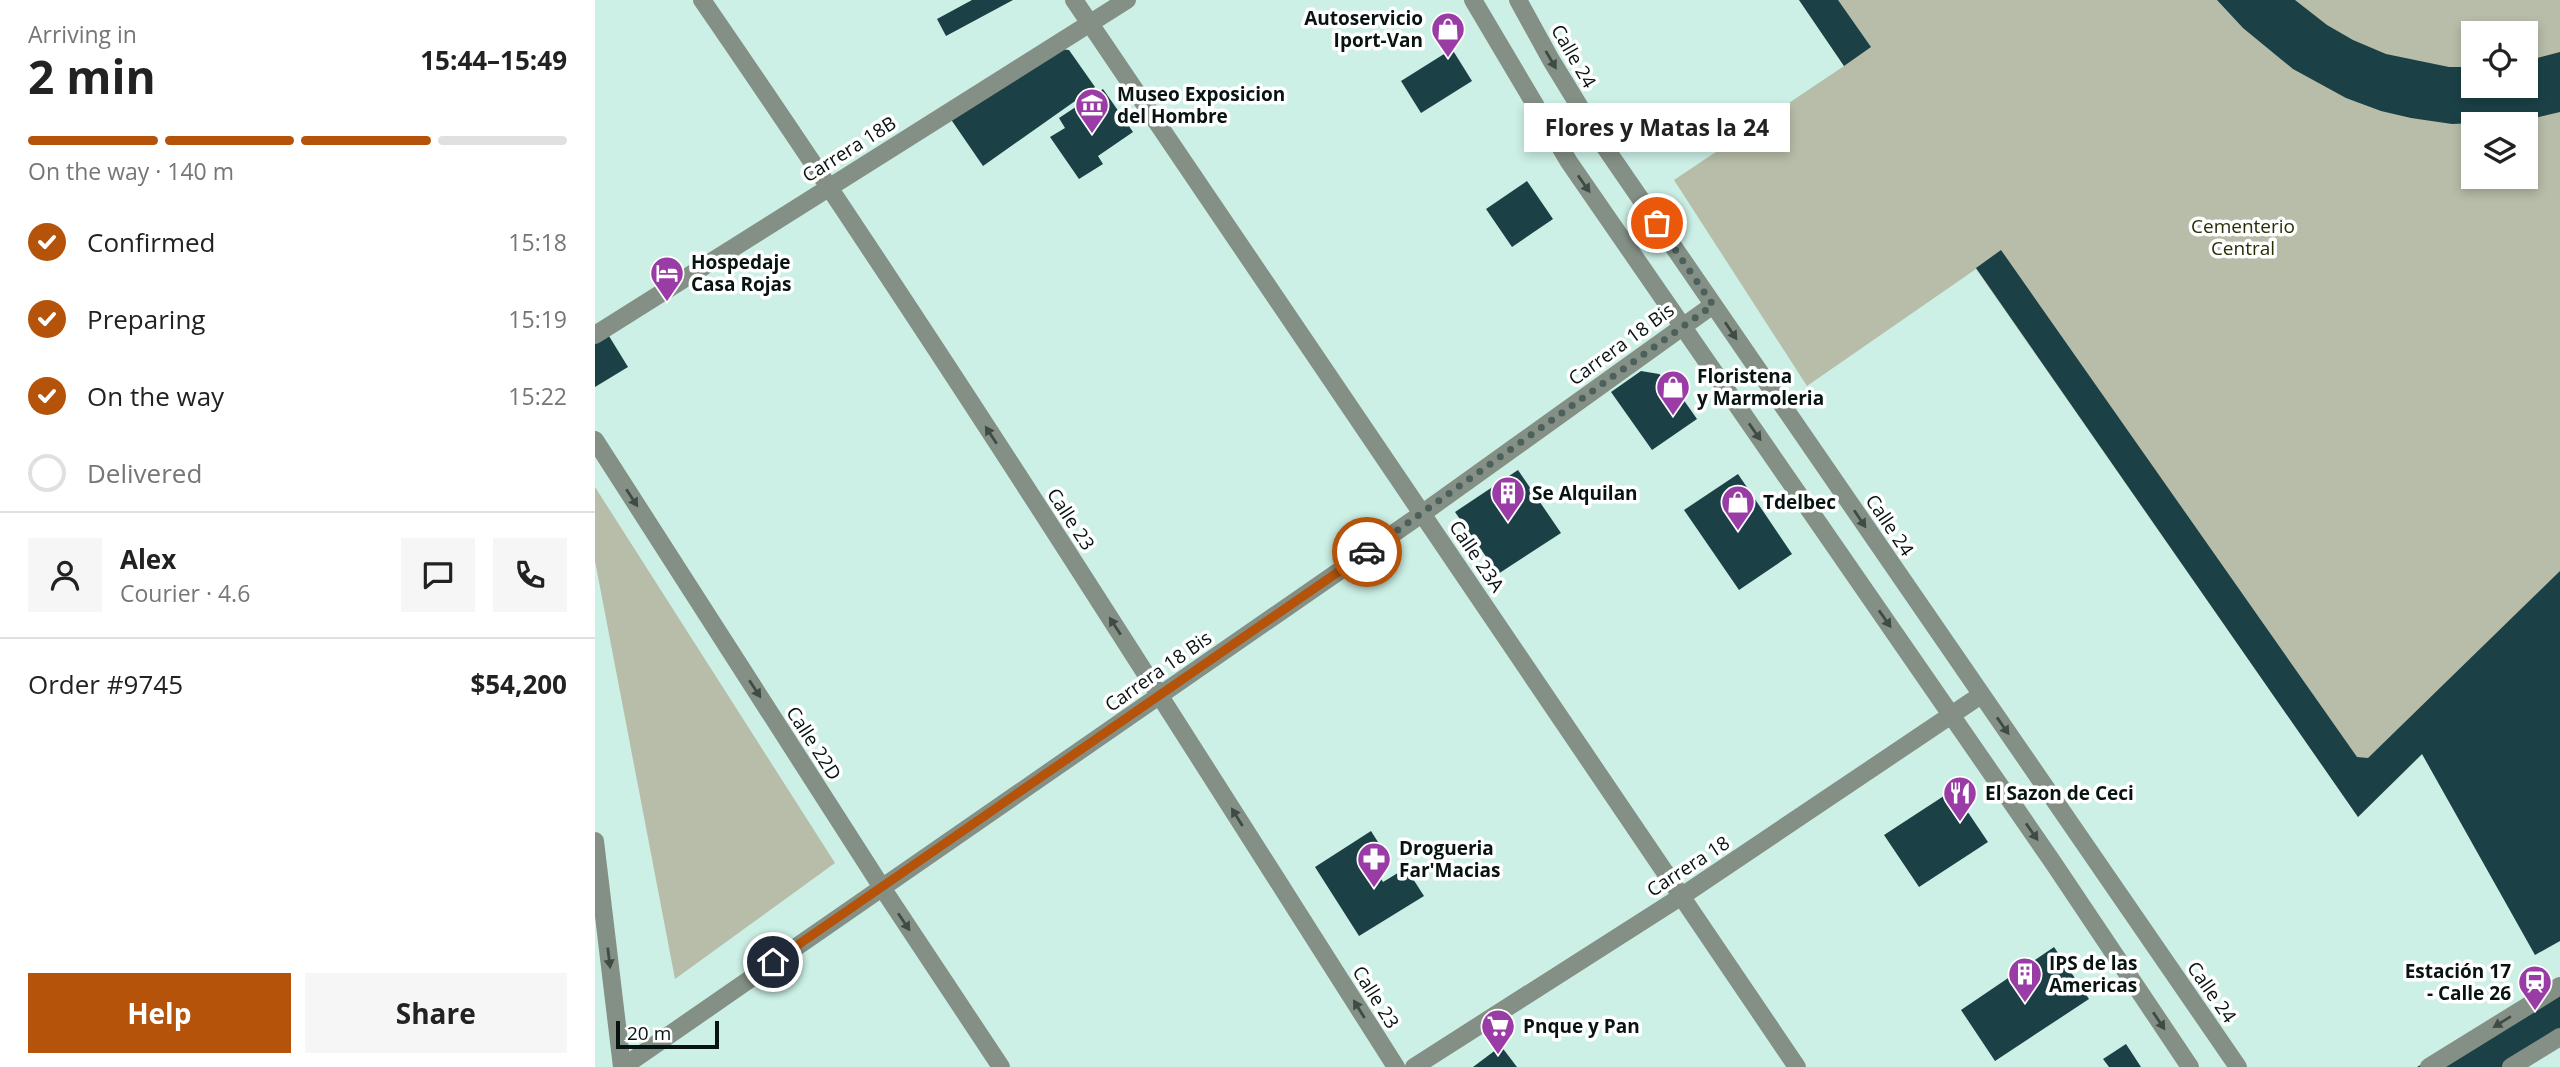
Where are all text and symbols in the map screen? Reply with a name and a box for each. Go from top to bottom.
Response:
place label: Autoservicio Iport-Van [1304,5,1423,53]
shop icon: Autoservicio Iport-Van [1429,10,1467,59]
text: Arriving in [28,18,137,50]
street label: Calle 24 [1545,19,1603,93]
map controls [2461,21,2538,189]
button: locate [2461,21,2538,98]
text: 15:44–15:49 [420,42,567,78]
text: 2 min [28,45,156,107]
one-way arrow [1545,50,1557,70]
place label: Museo Exposicion del Hombre [1117,81,1285,129]
museum icon: Museo Exposicion del Hombre [1073,86,1111,135]
callout: Flores y Matas la 24 [1524,104,1790,153]
street label: Carrera 18B [797,110,901,188]
text: Flores y Matas la 24 [1545,111,1769,143]
button: layers [2461,112,2538,189]
text: On the way · 140 m [28,155,234,187]
one-way arrow [1577,175,1591,193]
pin [1627,193,1687,253]
icon: bag [1638,204,1676,242]
park label: Cementerio Central [2191,213,2295,261]
icon: check [28,223,66,261]
text: Confirmed [87,224,215,260]
text: 15:18 [508,226,567,258]
place label: Hospedaje Casa Rojas [691,249,791,297]
hotel icon: Hospedaje Casa Rojas [648,254,686,303]
street label: Carrera 18 Bis [1563,297,1679,391]
icon: check [28,300,66,338]
text: Preparing [87,301,205,337]
text: 15:19 [508,303,567,335]
one-way arrow [1724,322,1738,340]
place label: Floristena y Marmoleria [1697,363,1824,411]
shop icon: Floristena y Marmoleria [1654,368,1692,417]
icon: check [28,377,66,415]
text: On the way [87,378,224,414]
text: 15:22 [508,380,567,412]
one-way arrow [1748,423,1762,441]
one-way arrow [985,425,998,444]
text: Delivered [87,455,202,491]
building icon: Se Alquilan [1489,474,1527,523]
place label: Se Alquilan [1532,480,1638,506]
street label: Calle 23 [1041,483,1101,555]
shop icon: Tdelbec [1719,483,1757,532]
one-way arrow [625,488,638,508]
place label: Tdelbec [1763,489,1836,515]
street label: Calle 24 [1860,489,1920,561]
one-way arrow [1853,509,1866,528]
street label: Calle 23A [1443,515,1511,597]
courier [1332,517,1402,587]
icon: car [1348,533,1386,571]
button: person [28,538,102,612]
button: chat [401,538,475,612]
button: phone [493,538,567,612]
text: Alex [120,541,176,577]
text: Courier · 4.6 [120,577,250,609]
one-way arrow [1878,610,1892,628]
one-way arrow [1108,616,1121,636]
street label: Carrera 18 Bis [1099,625,1217,717]
text: Order #9745 [28,666,183,702]
text: $54,200 [470,666,567,702]
one-way arrow [748,680,761,699]
street label: Calle 22D [780,701,848,785]
one-way arrow [1996,716,2009,736]
restaurant icon: El Sazon de Ceci [1941,774,1979,823]
place label: El Sazon de Ceci [1985,780,2134,806]
one-way arrow [1231,808,1244,827]
one-way arrow [2025,823,2039,841]
street label: Carrera 18 [1642,830,1734,902]
place label: Drogueria Far'Macias [1399,835,1500,883]
pharmacy icon: Drogueria Far'Macias [1355,840,1393,889]
one-way arrow [898,912,911,932]
pin [743,932,803,992]
icon: home [754,943,792,981]
one-way arrow [604,947,615,969]
place label: IPS de las Americas [2049,950,2138,998]
building icon: IPS de las Americas [2006,955,2044,1004]
street label: Calle 24 [2181,956,2243,1028]
place label: Estación 17 - Calle 26 [2405,958,2511,1006]
street label: Calle 23 [1347,961,1405,1033]
station icon: Estación 17 - Calle 26 [2516,963,2554,1012]
button: Help [28,973,291,1053]
button: Share [305,973,567,1053]
one-way arrow [1353,1000,1366,1019]
supermarket icon: Pnque y Pan [1479,1007,1517,1056]
one-way arrow [2152,1012,2166,1030]
place label: Pnque y Pan [1523,1013,1640,1039]
one-way arrow [2492,1016,2511,1029]
scale bar [616,1018,719,1050]
text: 20 m [627,1020,671,1046]

